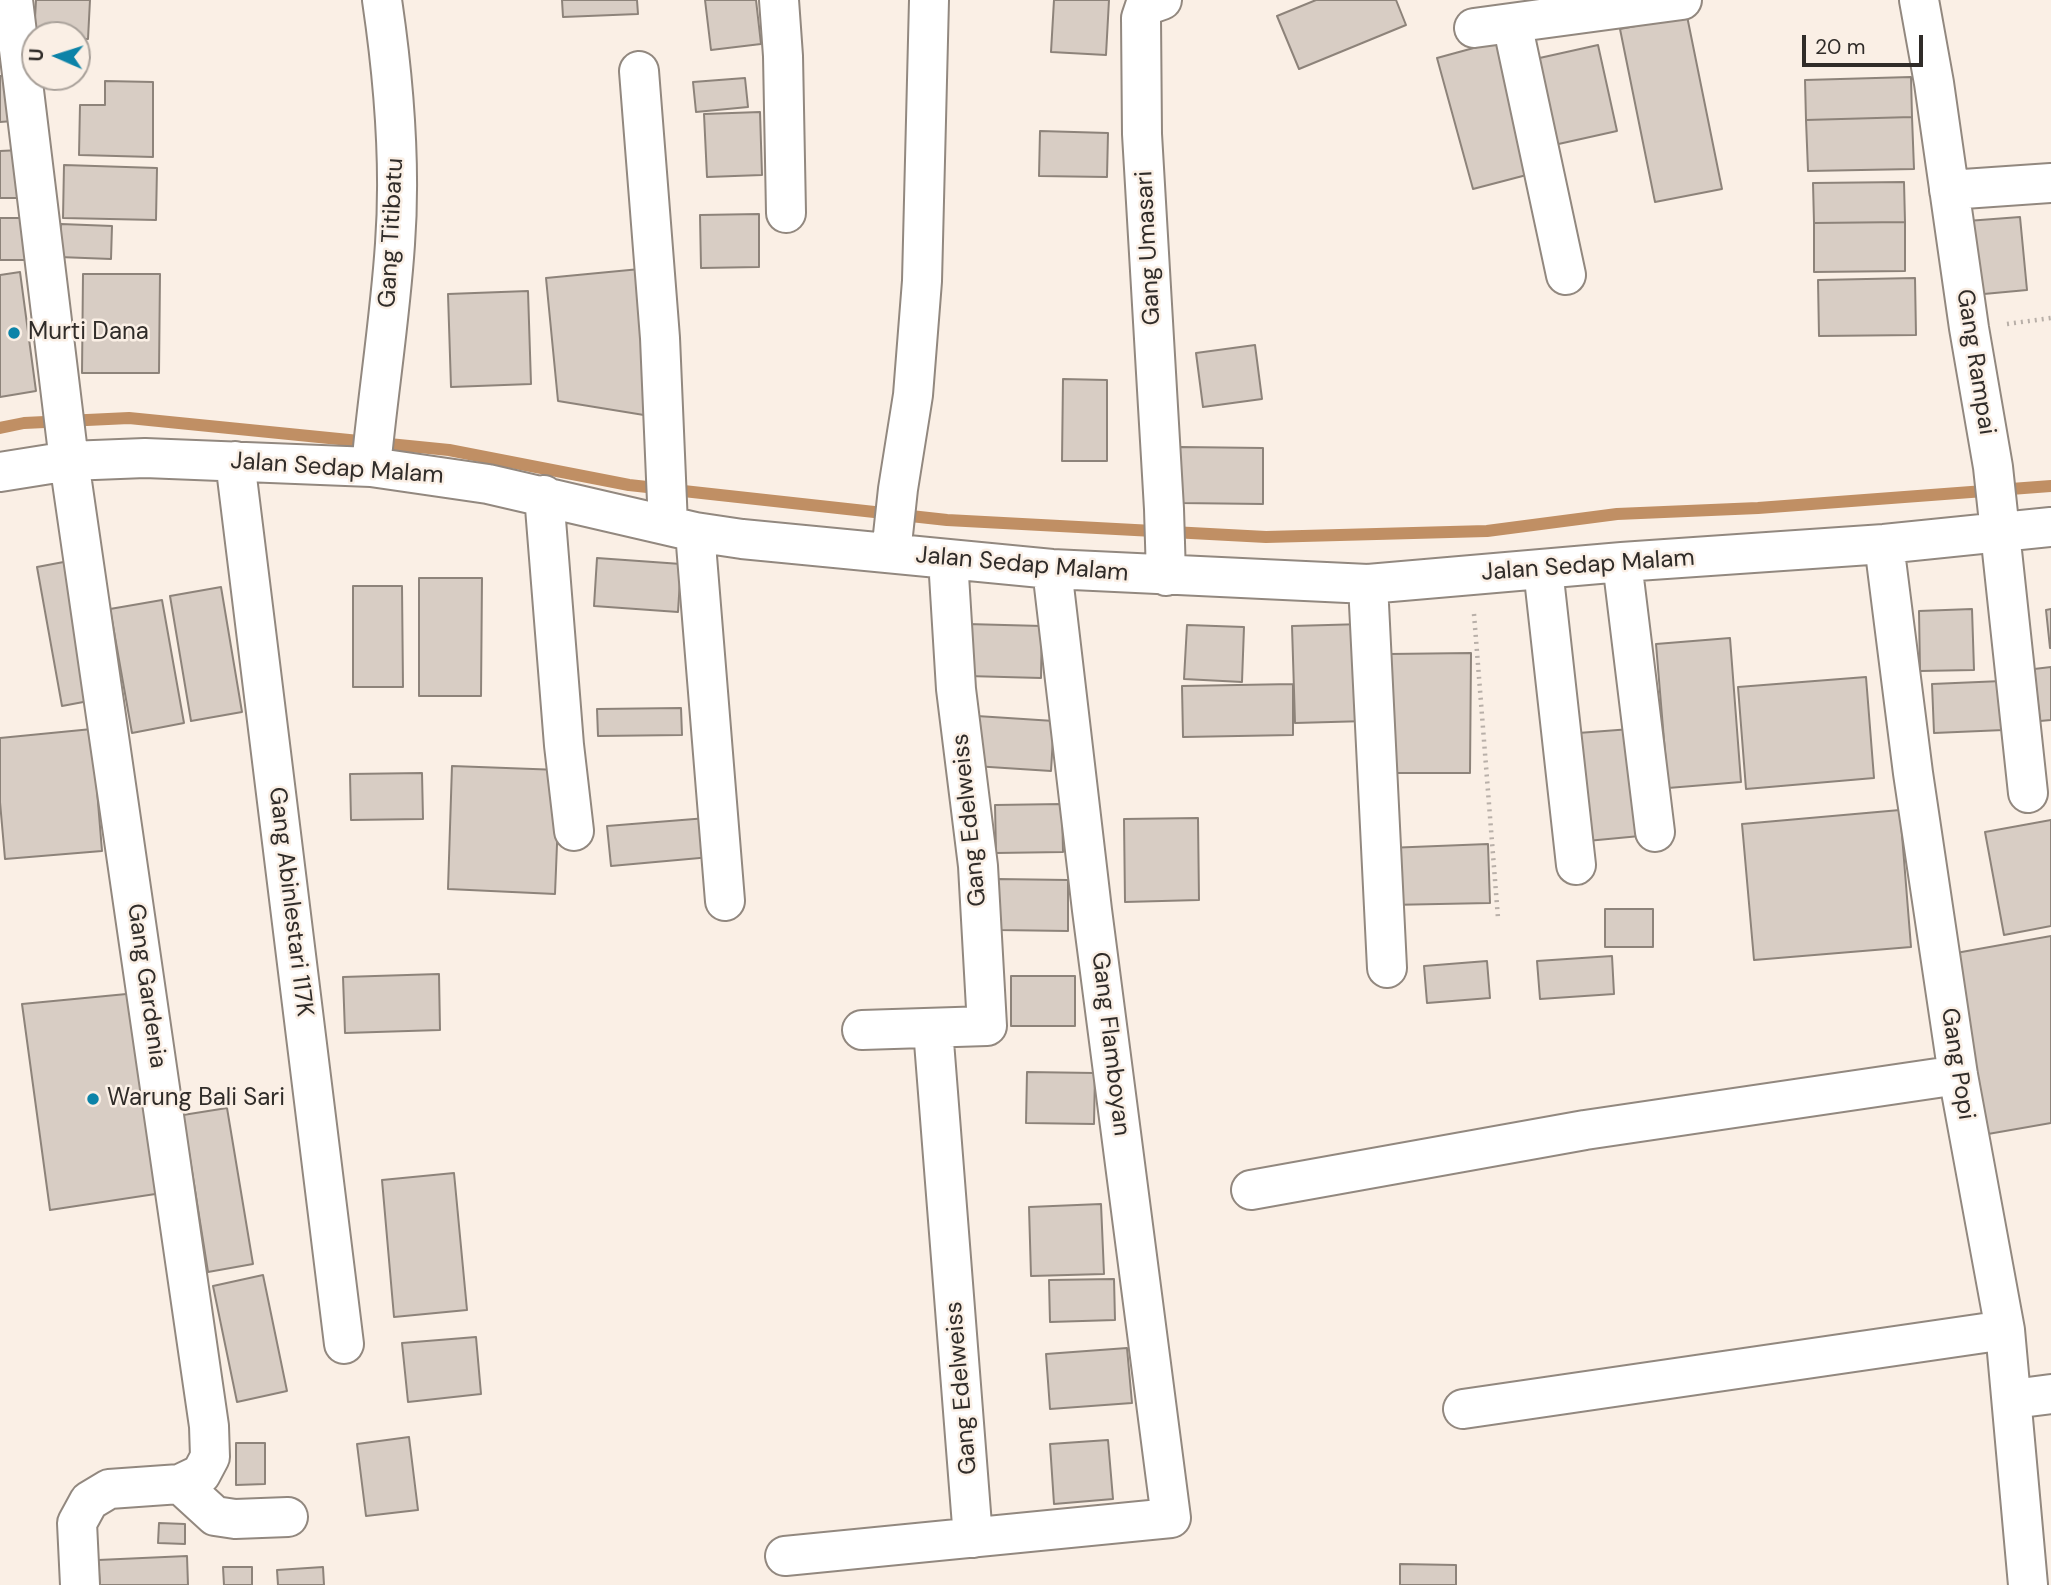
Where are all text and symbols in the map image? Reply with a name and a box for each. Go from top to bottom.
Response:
north arrow [21,21,91,91]
scale bar [1806,21,1927,65]
text: 20 m [1815,33,1866,61]
text: U [24,48,49,62]
street label: Gang Titibatu [374,157,410,309]
street label: Gang Umasari [1131,170,1167,326]
street label: Gang Rampai [1949,287,2001,437]
place label: Murti Dana [28,319,149,347]
marker: Murti Dana [6,325,22,341]
street label: Jalan Sedap Malam [229,447,445,491]
street label: Jalan Sedap Malam [914,541,1130,589]
street label: Jalan Sedap Malam [1480,544,1696,588]
street label: Gang Edelweiss [947,732,993,908]
street label: Gang Abinlestari 117K [262,786,318,1018]
street label: Gang Gardenia [120,902,172,1070]
street label: Gang Flamboyan [1084,950,1136,1138]
street label: Gang Popi [1934,1006,1980,1122]
place label: Warung Bali Sari [107,1085,285,1113]
marker: Warung Bali Sari [85,1091,101,1107]
street label: Gang Edelweiss [940,1300,984,1476]

